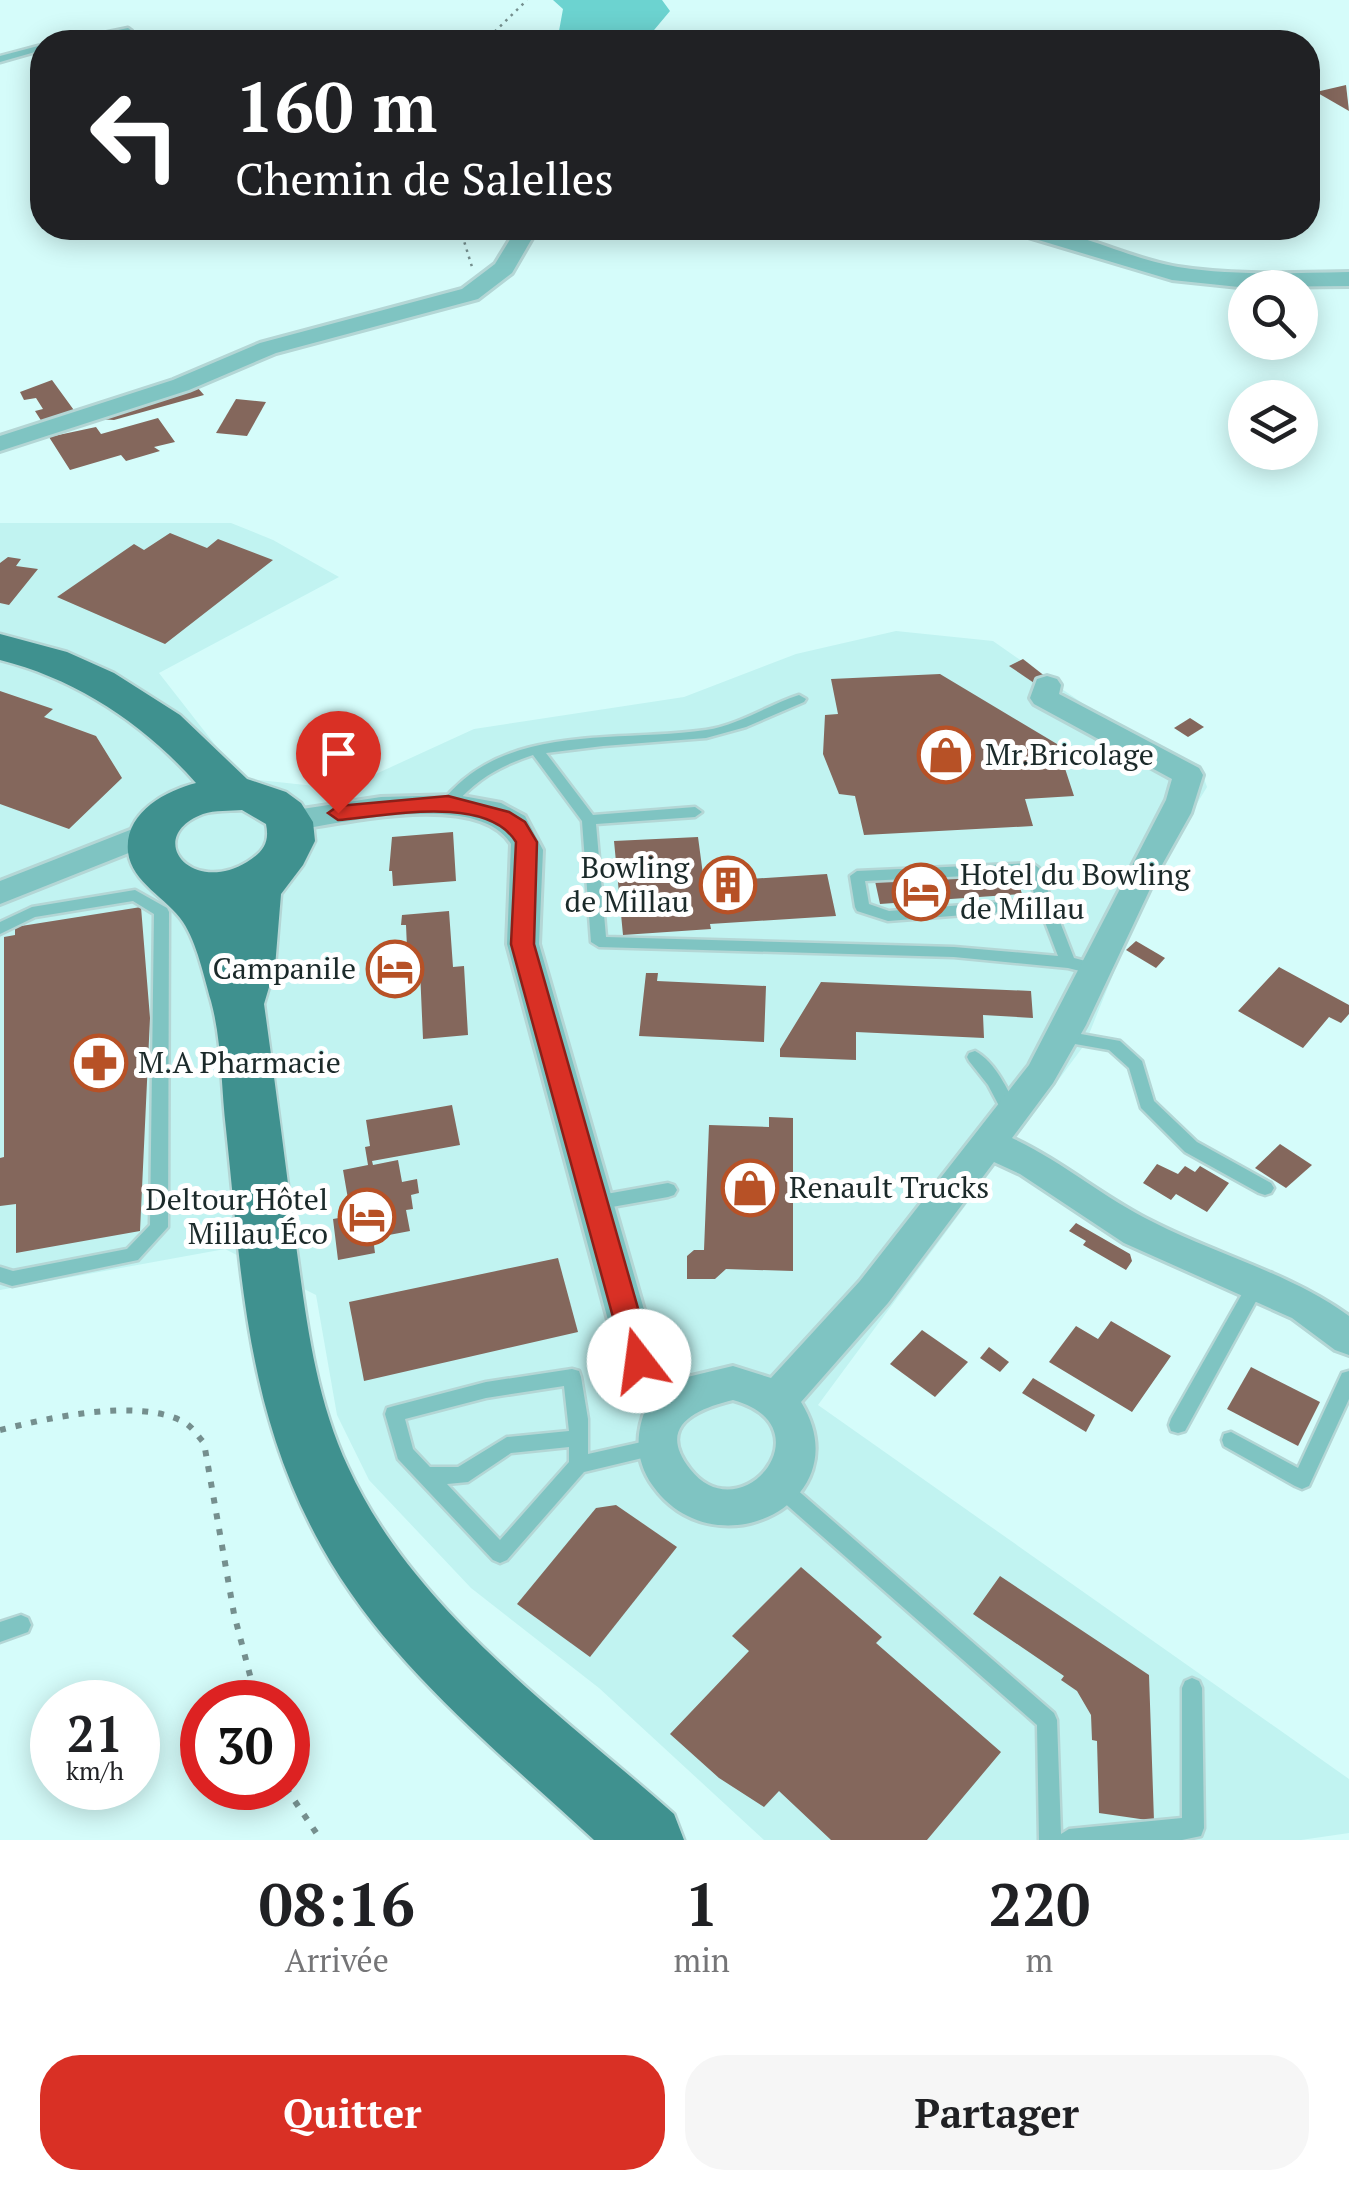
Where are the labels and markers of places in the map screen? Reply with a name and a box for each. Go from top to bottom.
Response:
pin [296,711,381,814]
shop icon: Mr.Bricolage [916,725,976,785]
place label: Mr.Bricolage [985,734,1154,774]
place label: Bowling de Millau [565,847,690,921]
place label: Hotel du Bowling de Millau [960,854,1191,928]
building icon: Bowling de Millau [698,855,758,915]
hotel icon: Hotel du Bowling de Millau [891,862,951,922]
hotel icon: Campanile [365,939,425,999]
place label: Campanile [213,948,356,988]
pharmacy icon: M.A Pharmacie [69,1033,129,1093]
place label: M.A Pharmacie [138,1042,341,1082]
shop icon: Renault Trucks [720,1158,780,1218]
place label: Renault Trucks [789,1167,989,1207]
place label: Deltour Hôtel Millau Éco [146,1179,328,1253]
hotel icon: Deltour Hôtel Millau Éco [337,1187,397,1247]

